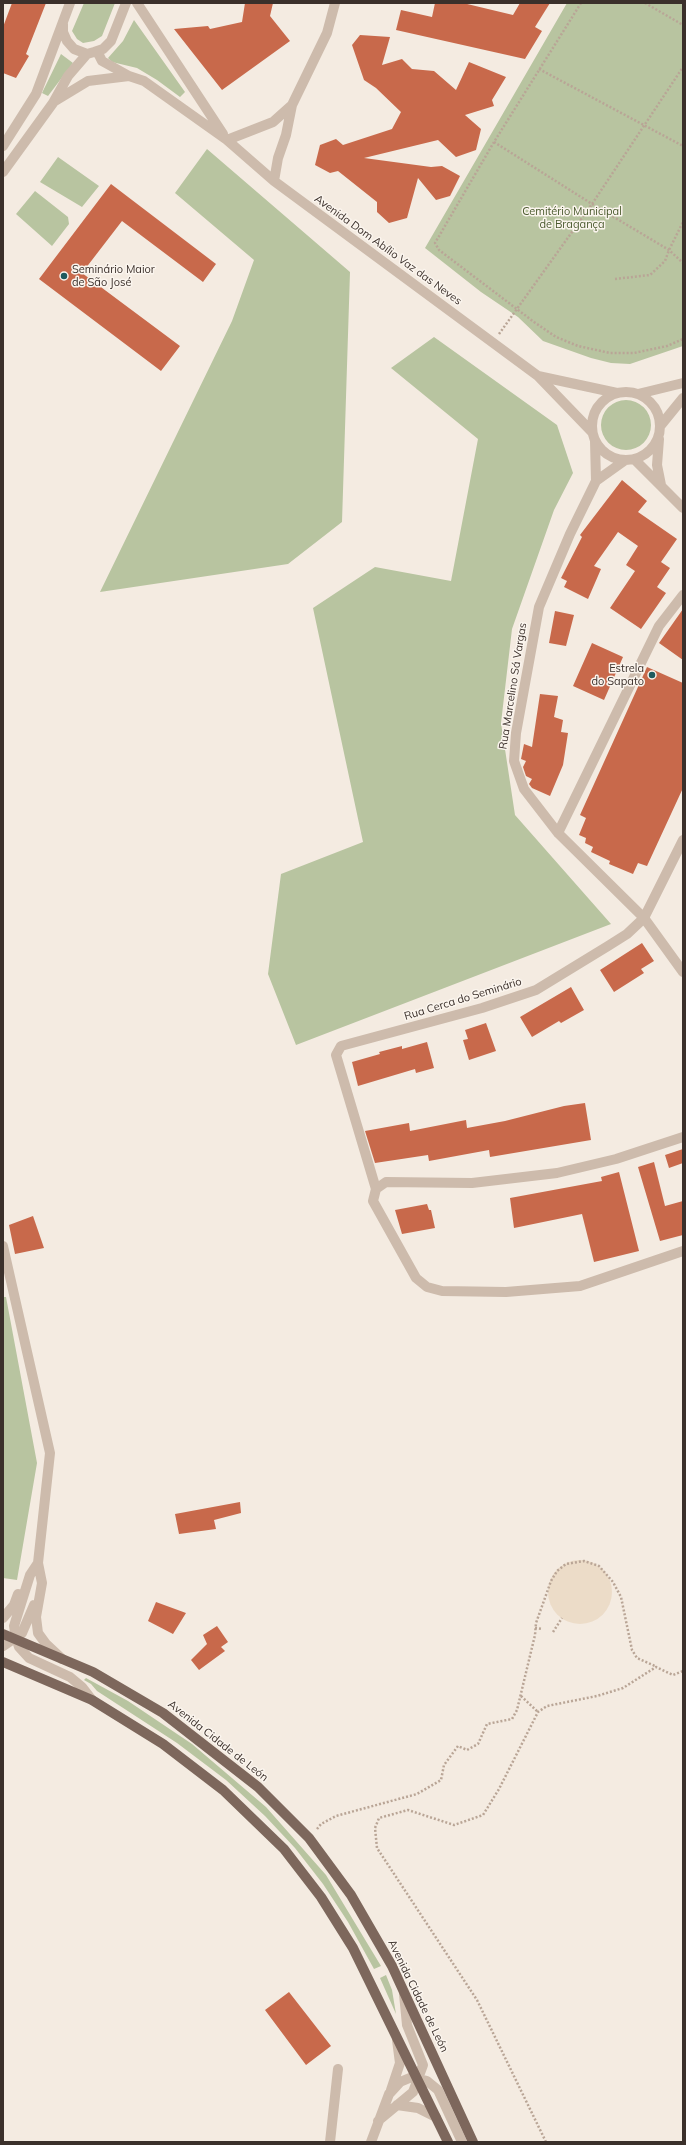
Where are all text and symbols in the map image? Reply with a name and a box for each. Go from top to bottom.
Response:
street label: Avenida Dom Abílio Vaz das Neves [312,192,464,308]
park label: Cemitério Municipal de Bragança [522,205,622,231]
place label: Seminário Maior de São José [72,263,155,289]
marker: Seminário Maior de São José [59,271,69,281]
street label: Rua Marcelino Sá Vargas [496,622,530,750]
place label: Estrela do Sapato [592,662,644,688]
marker: Estrela do Sapato [647,670,657,680]
street label: Rua Cerca do Seminário [403,975,523,1023]
street label: Avenida Cidade de León [165,1698,271,1784]
street label: Avenida Cidade de León [385,1938,451,2054]

